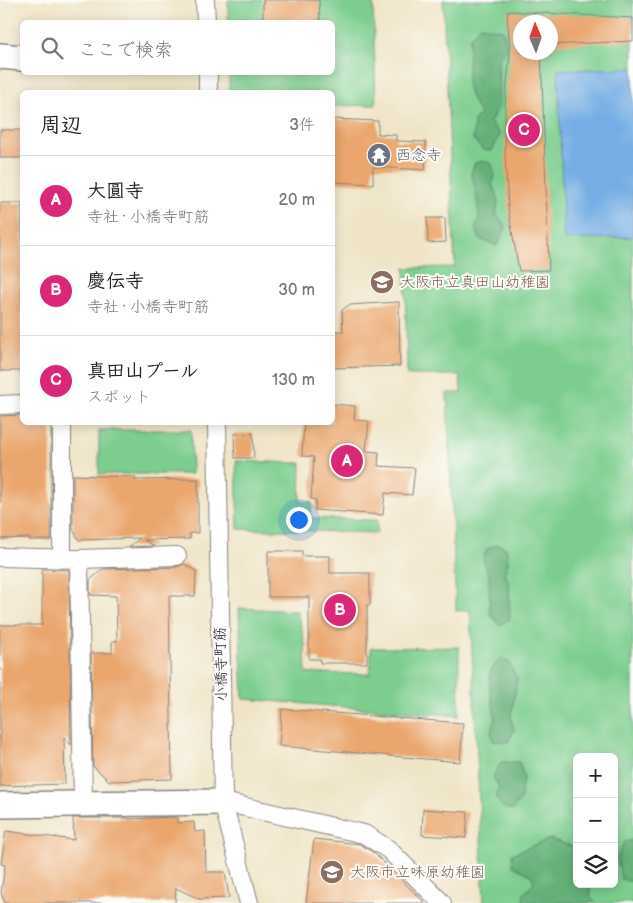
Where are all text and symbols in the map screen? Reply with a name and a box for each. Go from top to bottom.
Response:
north arrow [513,15,558,60]
search box [20,20,335,75]
icon: search [38,34,66,62]
text: ここで検索 [78,39,173,62]
pin: C [508,111,540,149]
text: 周辺 [40,113,82,138]
text: 3件 [289,116,315,135]
temple icon: 西念寺 [366,142,392,168]
place label: 西念寺 [396,146,441,165]
text: 大圓寺 [87,180,144,203]
text: A [51,191,61,210]
text: 20 m [279,191,315,210]
text: 寺社 · 小橋寺町筋 [87,208,209,227]
school or university icon: 大阪市立真田山幼稚園 [369,269,395,295]
text: 慶伝寺 [87,270,144,293]
place label: 大阪市立真田山幼稚園 [400,273,550,292]
text: B [50,281,62,300]
text: 30 m [278,281,315,300]
text: 寺社 · 小橋寺町筋 [87,298,209,317]
text: 真田山プール [87,360,199,383]
text: C [50,371,62,390]
text: 130 m [272,371,315,390]
text: スポット [87,388,151,407]
pin: A [331,442,363,480]
your location [286,507,312,533]
pin: B [324,591,356,629]
street label: 小橋寺町筋 [211,626,231,702]
map controls [573,753,618,888]
button: + [573,753,618,798]
button: − [573,798,618,843]
button: layers [573,843,618,888]
school or university icon: 大阪市立味原幼稚園 [319,859,345,885]
place label: 大阪市立味原幼稚園 [350,863,485,882]

